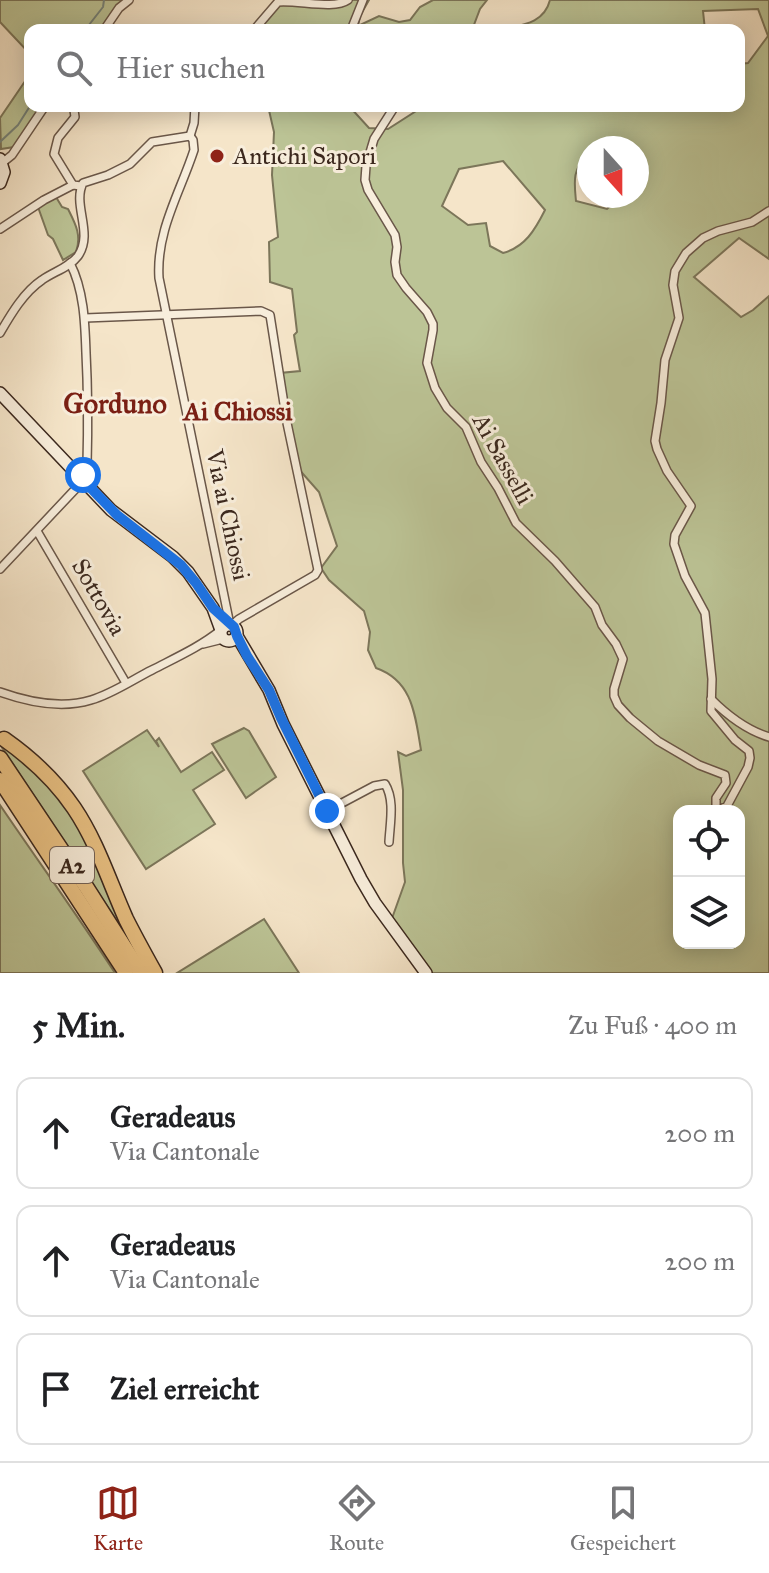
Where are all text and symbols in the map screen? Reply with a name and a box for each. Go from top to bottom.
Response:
search box [24,24,745,112]
icon: search [52,46,96,90]
text: Hier suchen [116,50,265,86]
north arrow [577,136,649,208]
place label: Antichi Sapori [232,141,376,171]
marker: Antichi Sapori [208,147,226,165]
district label: Gorduno [63,386,167,421]
district label: Ai Chiossi [182,395,293,427]
street label: Ai Sasselli [465,408,540,510]
street label: Via ai Chiossi [199,446,257,584]
route start [65,457,101,493]
street label: Sottovia [65,553,133,641]
route end [309,793,345,829]
map controls [673,805,745,949]
button: locate [673,805,745,877]
road number: A2 [50,847,94,883]
button: layers [673,877,745,949]
text: 5 Min. [32,1005,125,1046]
text: Zu Fuß · 400 m [568,1009,737,1041]
text: Geradeaus [110,1099,236,1135]
icon: ahead [34,1111,78,1155]
text: 200 m [664,1117,735,1149]
text: Via Cantonale [110,1135,260,1167]
text: Geradeaus [110,1227,236,1263]
icon: ahead [34,1239,78,1283]
text: 200 m [664,1245,735,1277]
text: Via Cantonale [110,1263,260,1295]
icon: arrive [34,1367,78,1411]
text: Ziel erreicht [110,1371,259,1407]
tab: Karte [93,1481,143,1556]
tab: Route [329,1481,384,1556]
tab: Gespeichert [570,1481,676,1556]

